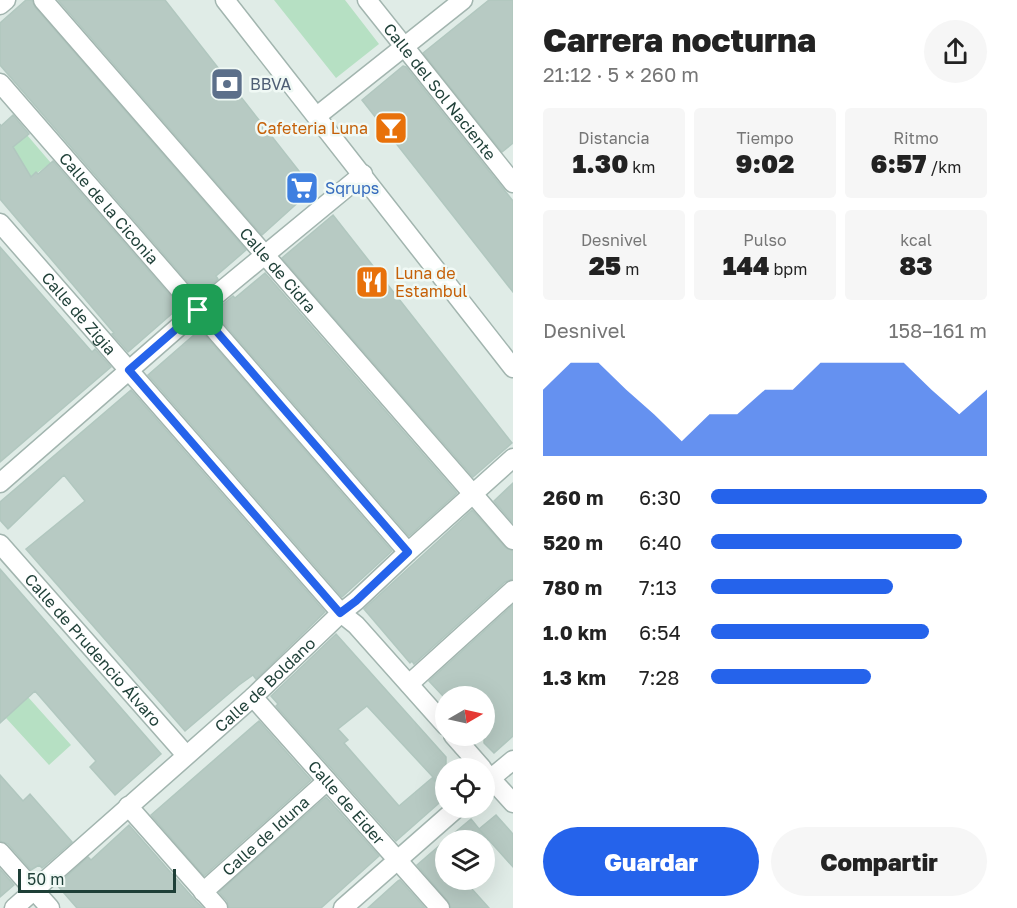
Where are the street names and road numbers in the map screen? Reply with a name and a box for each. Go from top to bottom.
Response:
street label: Calle del Sol Naciente [379,19,501,164]
street label: Calle de la Ciconia [55,148,163,268]
street label: Calle de Cidra [235,223,321,317]
street label: Calle de Zigia [37,268,121,359]
street label: Calle de Prudencio Álvaro [21,569,166,730]
street label: Calle de Boldano [210,633,319,736]
street label: Calle de Eider [304,756,389,849]
street label: Calle de Iduna [218,792,313,880]

